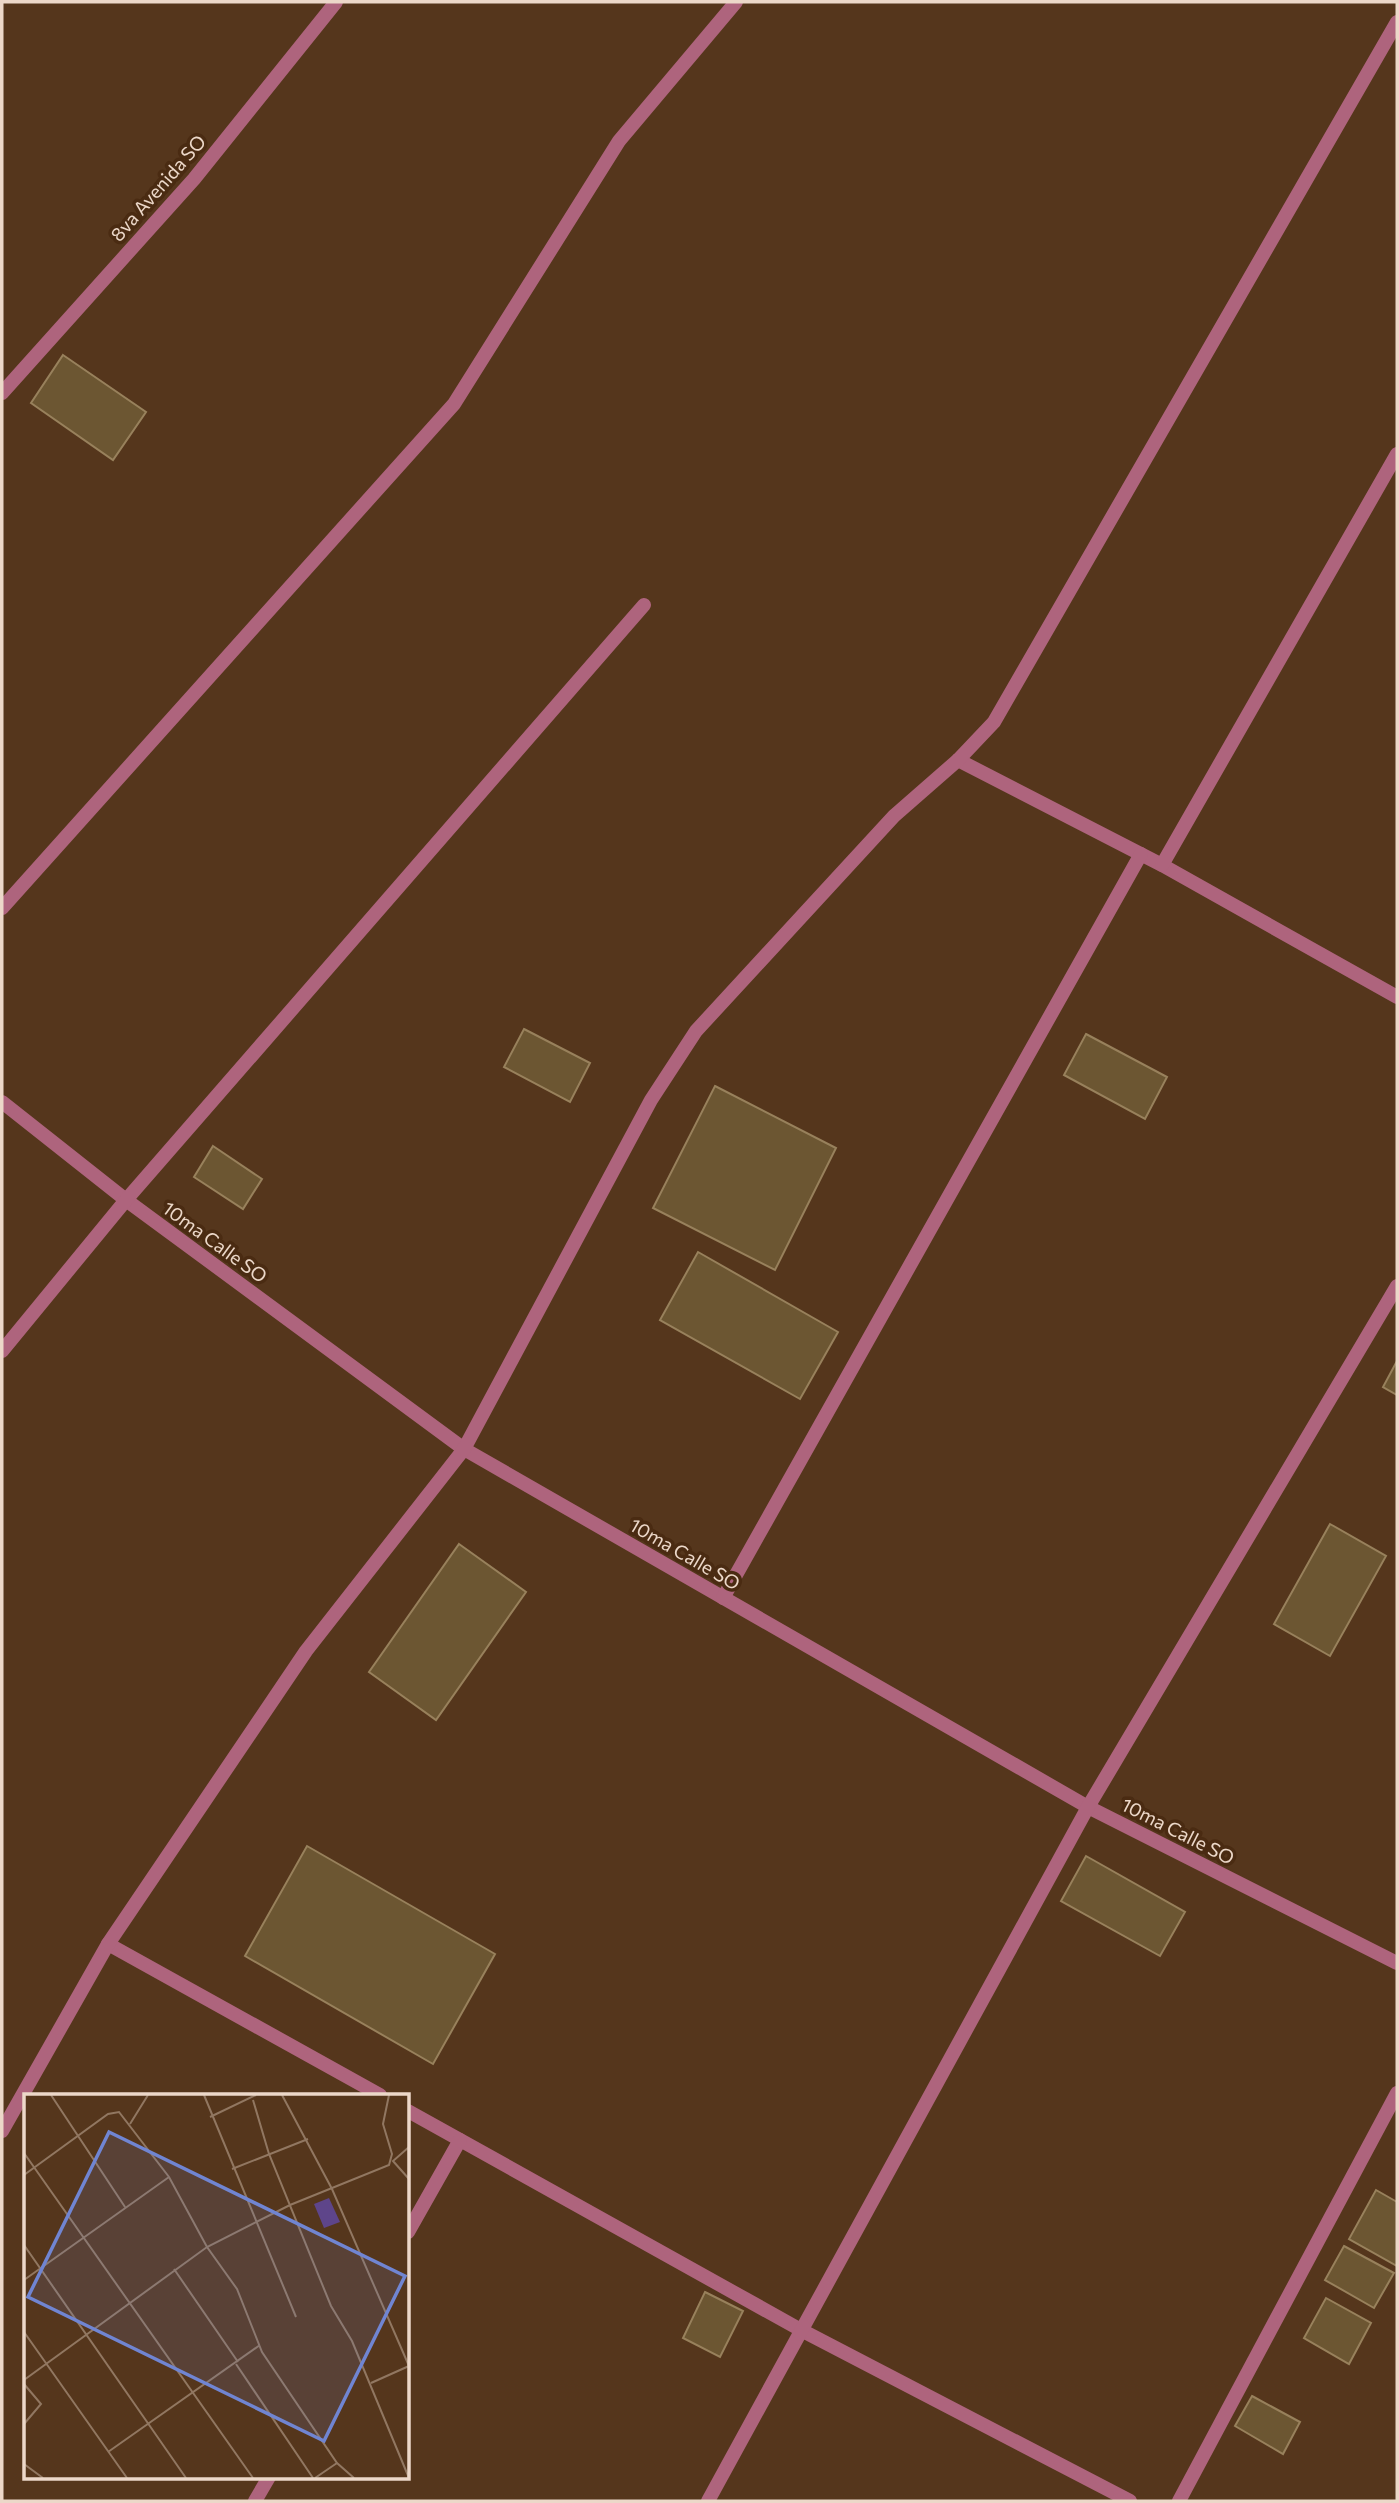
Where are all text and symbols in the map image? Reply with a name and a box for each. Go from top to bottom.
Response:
street label: 8va Avenida SO [105,130,210,246]
street label: 10ma Calle SO [159,1196,272,1287]
street label: 10ma Calle SO [626,1513,745,1594]
street label: 10ma Calle SO [1118,1792,1239,1869]
inset map [24,2094,410,2478]

